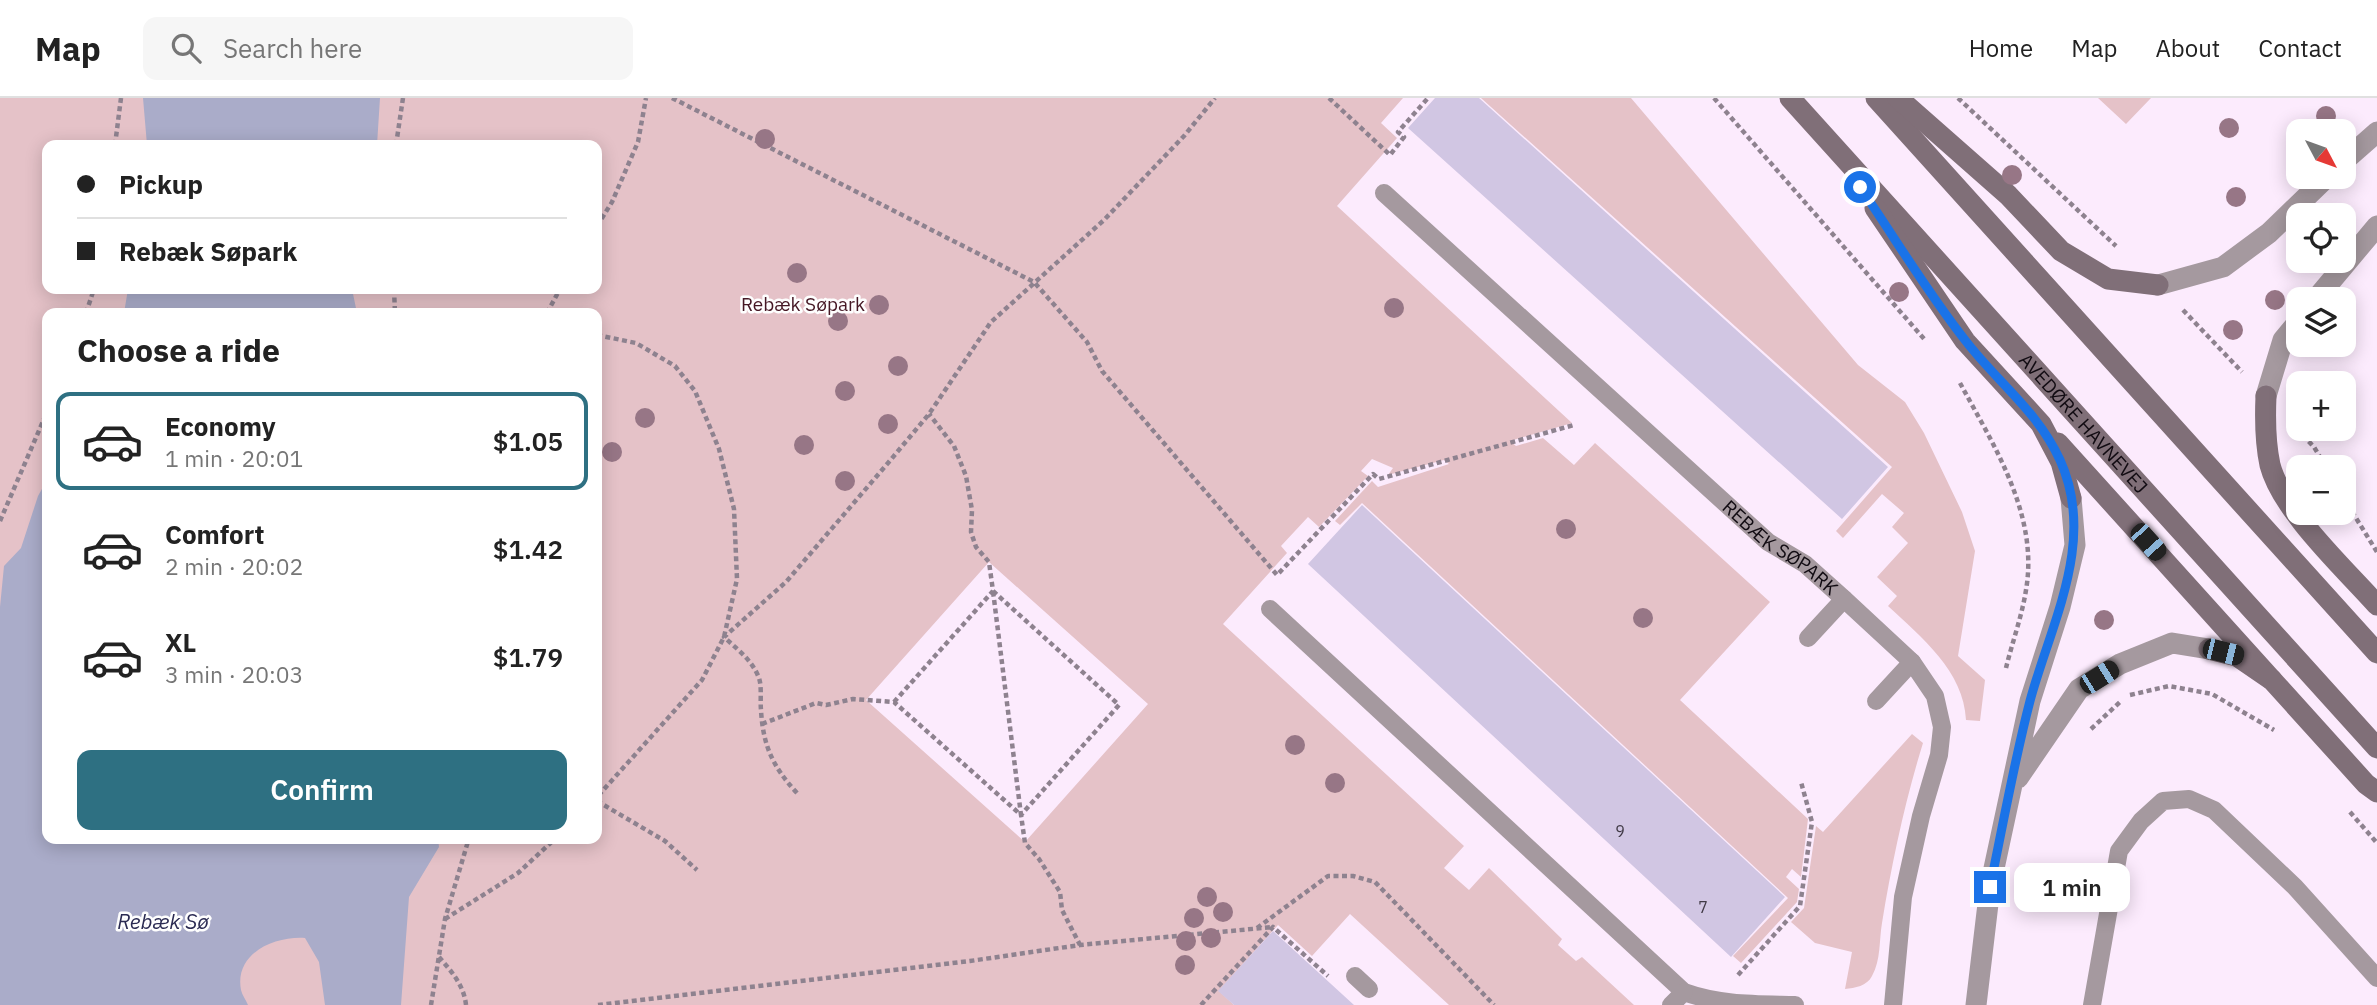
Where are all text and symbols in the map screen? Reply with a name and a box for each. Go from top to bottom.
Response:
search box [143,17,633,80]
text: Map [35,27,101,70]
icon: search [167,29,205,67]
text: Search here [223,31,362,65]
text: Home [1969,32,2033,64]
text: Map [2071,32,2117,64]
text: About [2155,32,2220,64]
text: Contact [2258,32,2342,64]
north arrow [2286,119,2356,189]
map controls [2286,119,2356,525]
text: Pickup [119,167,203,201]
route start [1844,171,1876,203]
button: locate [2286,203,2356,273]
text: Rebæk Søpark [119,234,297,268]
button: layers [2286,287,2356,357]
park label: Rebæk Søpark [741,292,865,316]
text: Choose a ride [77,329,280,371]
street label: AVEDØRE HAVNEVEJ [2014,348,2153,498]
button: + [2286,371,2356,441]
text: Economy [165,409,276,443]
icon: car [81,410,144,473]
text: $1.05 [493,424,563,458]
text: 1 min · 20:01 [165,443,303,473]
button: − [2286,455,2356,525]
street label: REBÆK SØPARK [1718,495,1843,600]
text: Comfort [165,517,264,551]
icon: car [81,518,144,581]
car [2127,519,2170,565]
text: $1.42 [493,532,563,566]
text: 2 min · 20:02 [165,551,303,581]
text: XL [165,625,196,659]
icon: car [81,626,144,689]
car [2201,637,2246,667]
text: $1.79 [493,640,563,674]
car [2076,657,2123,697]
text: 3 min · 20:03 [165,659,303,689]
button: Confirm [77,750,567,830]
house number: 9 [1615,821,1625,841]
callout: 1 min [2014,862,2130,912]
route end [1974,871,2006,903]
text: 1 min [2042,872,2102,902]
house number: 7 [1698,897,1708,917]
water label: Rebæk Sø [117,907,209,935]

